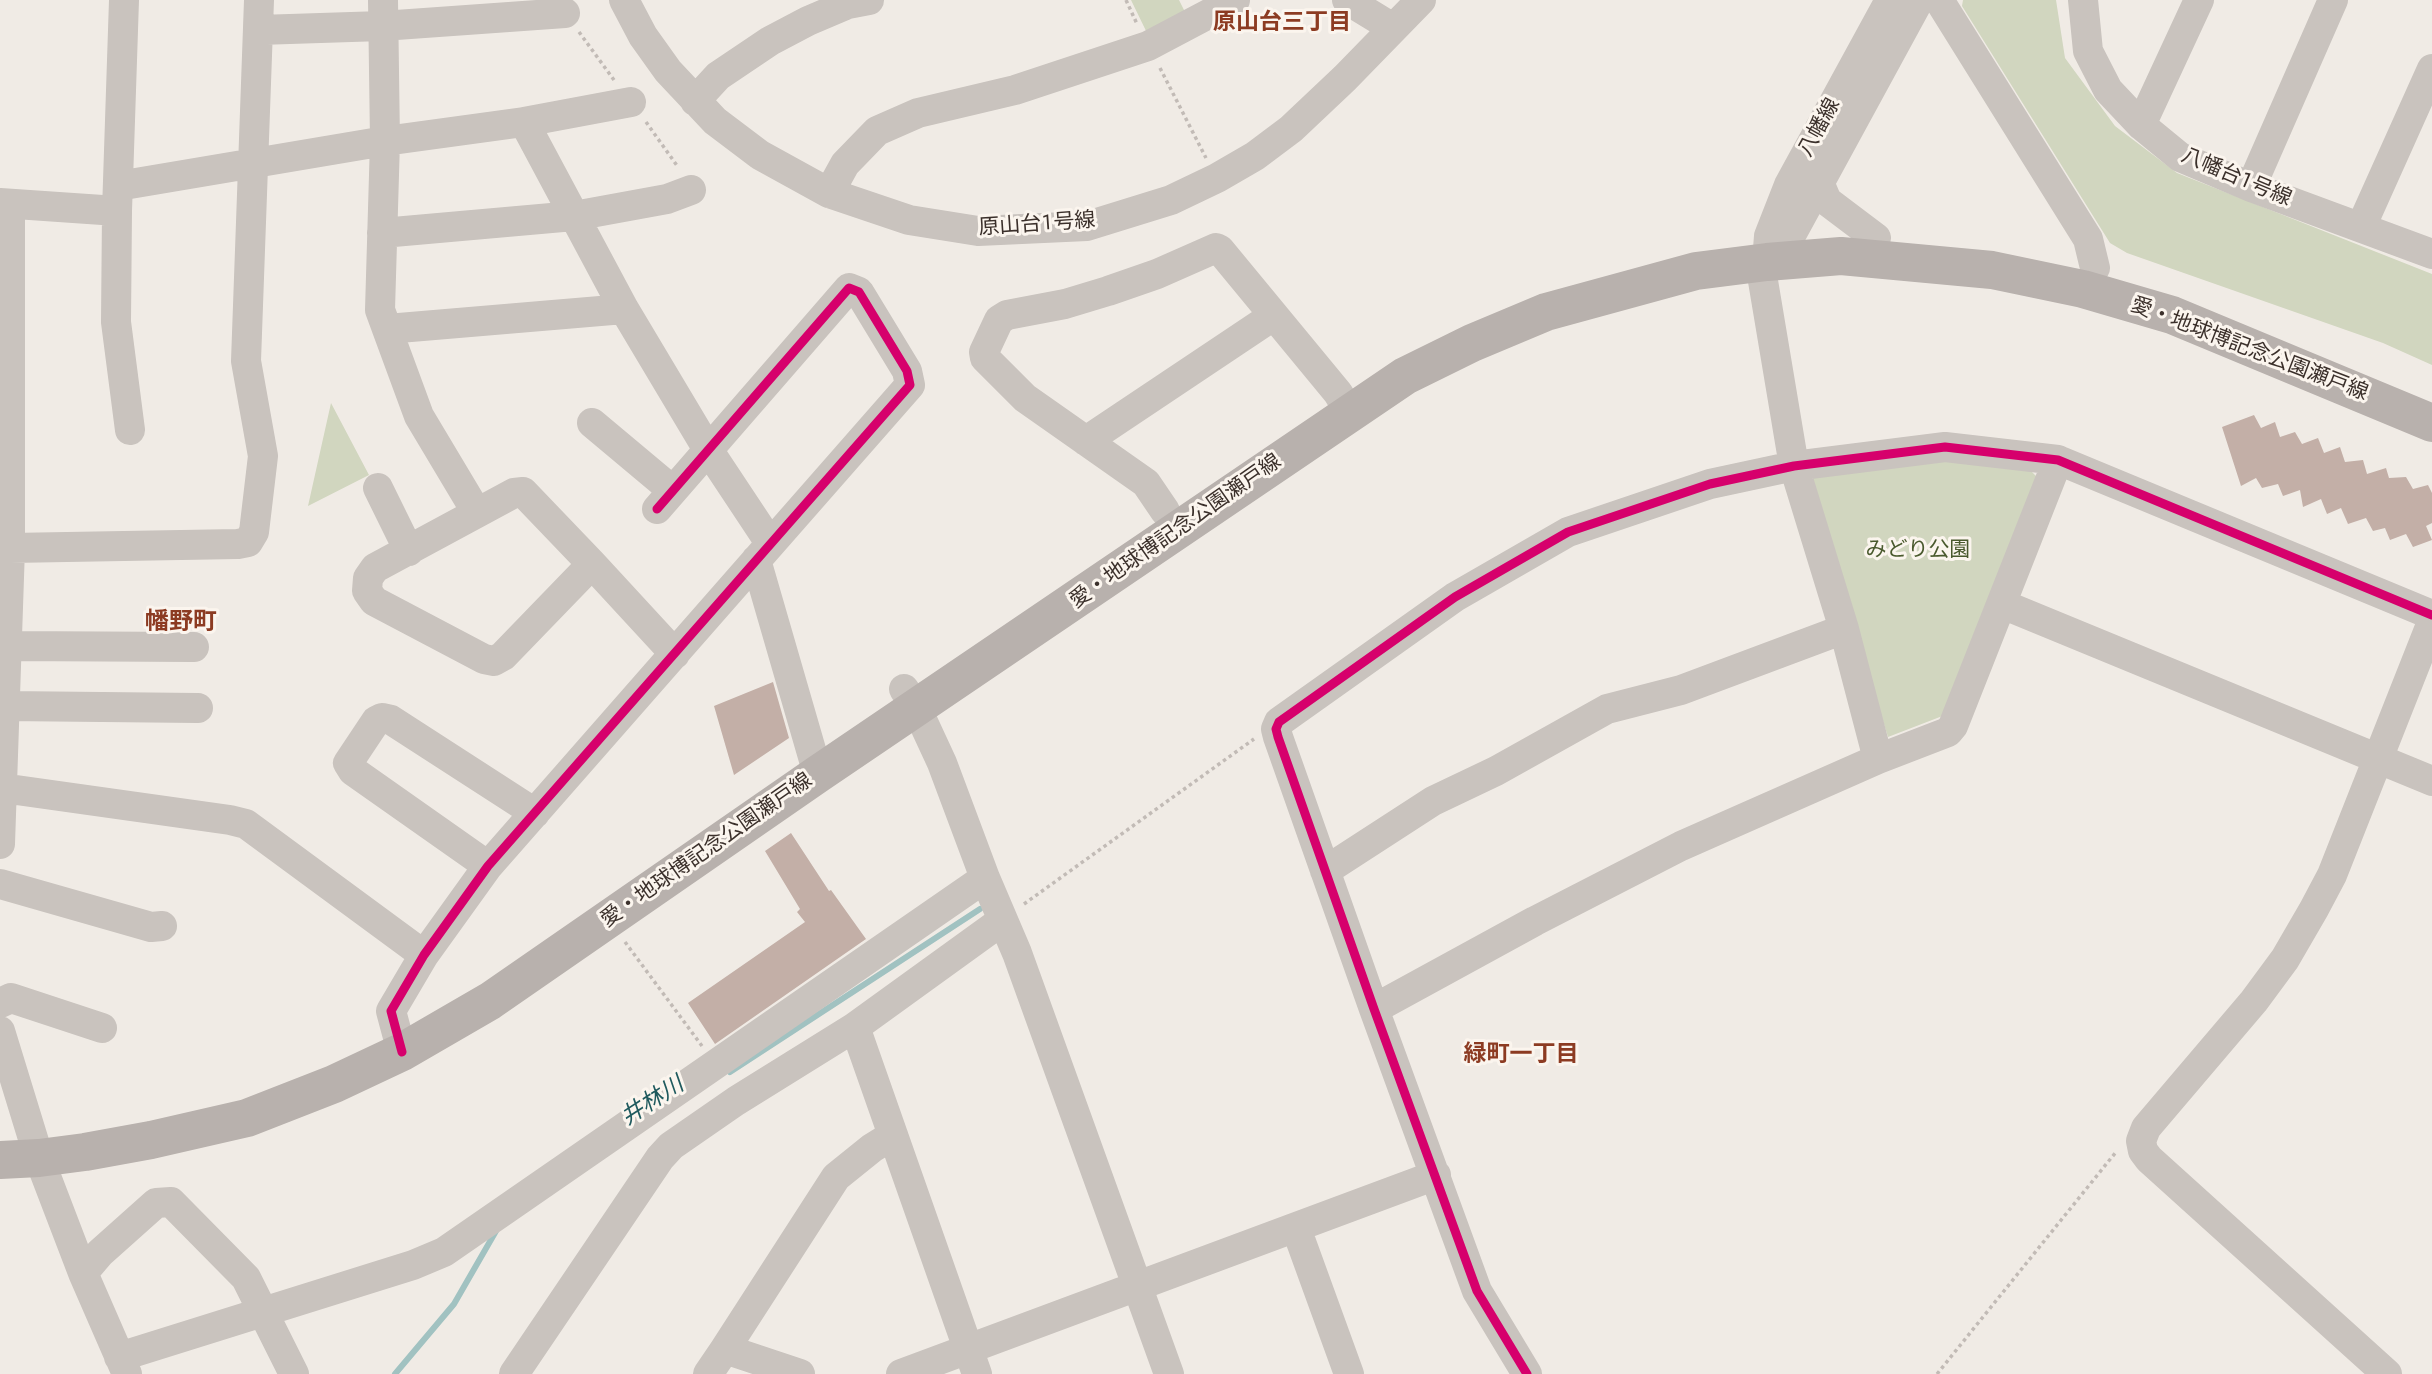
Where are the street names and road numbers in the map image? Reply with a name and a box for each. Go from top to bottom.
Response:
street label: 八幡線 [1794,94,1846,162]
street label: 八幡台１号線 [2177,144,2295,212]
street label: 原山台１号線 [978,208,1096,242]
street label: 愛・地球博記念公園瀬戸線 [2127,293,2371,407]
street label: 愛・地球博記念公園瀬戸線 [1066,449,1286,615]
street label: 愛・地球博記念公園瀬戸線 [597,768,817,934]

